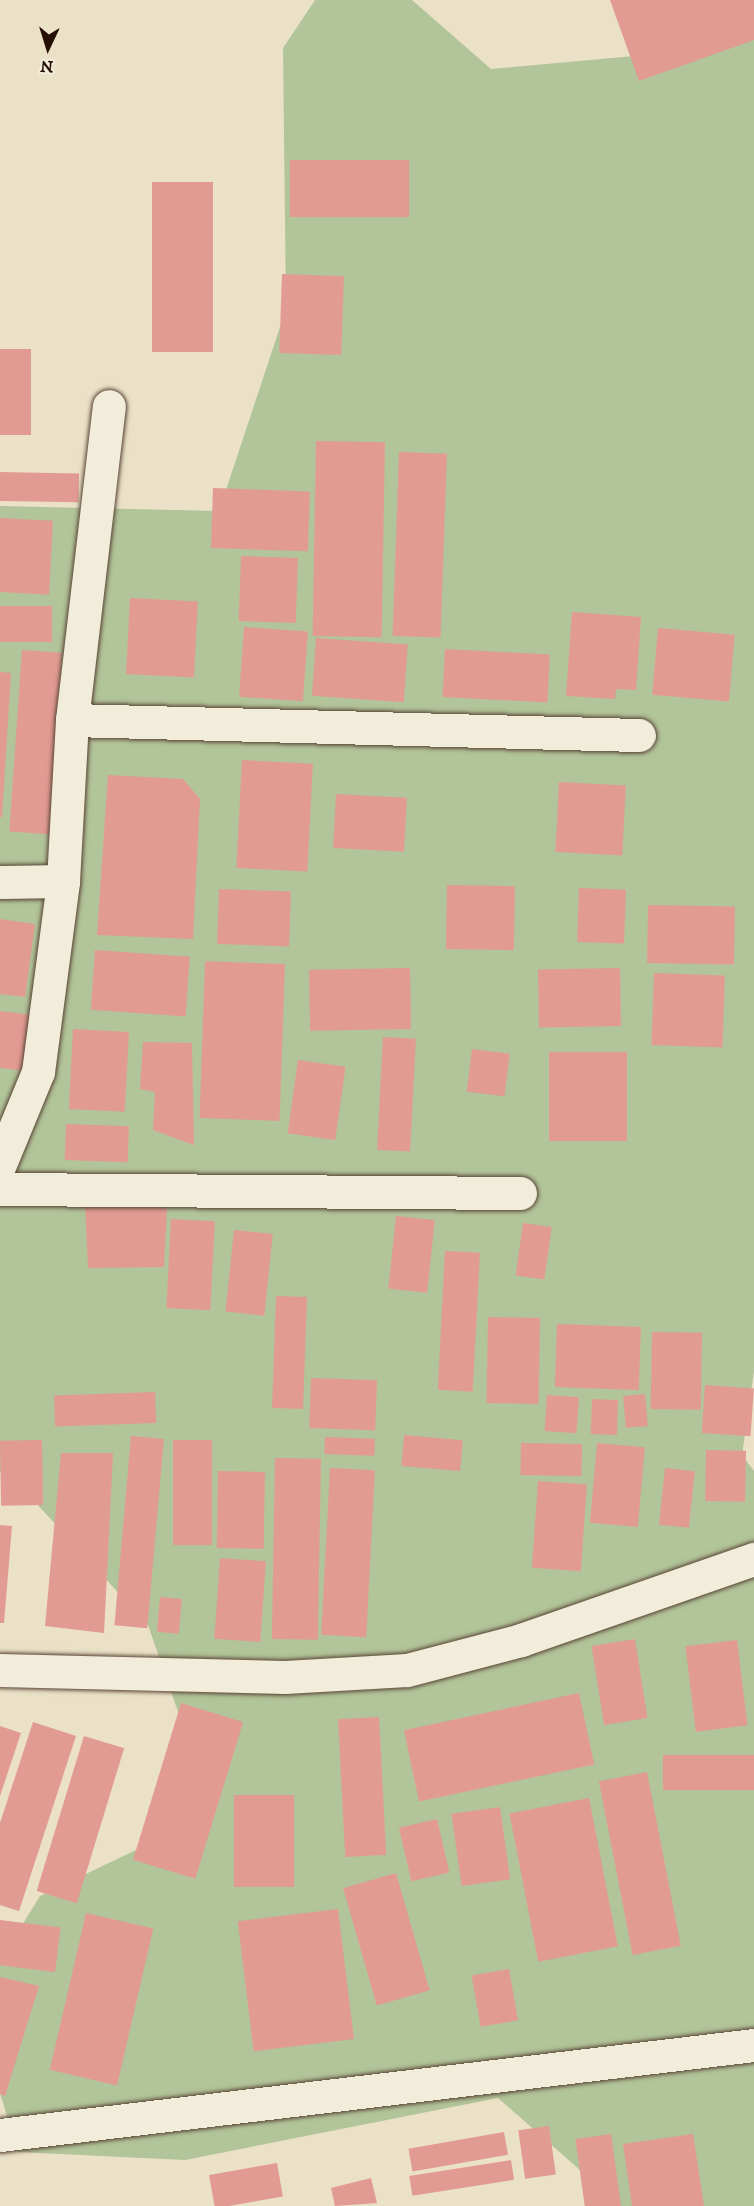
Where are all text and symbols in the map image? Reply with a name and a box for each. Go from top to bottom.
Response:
north arrow [18,18,78,78]
text: N [40,56,54,76]

